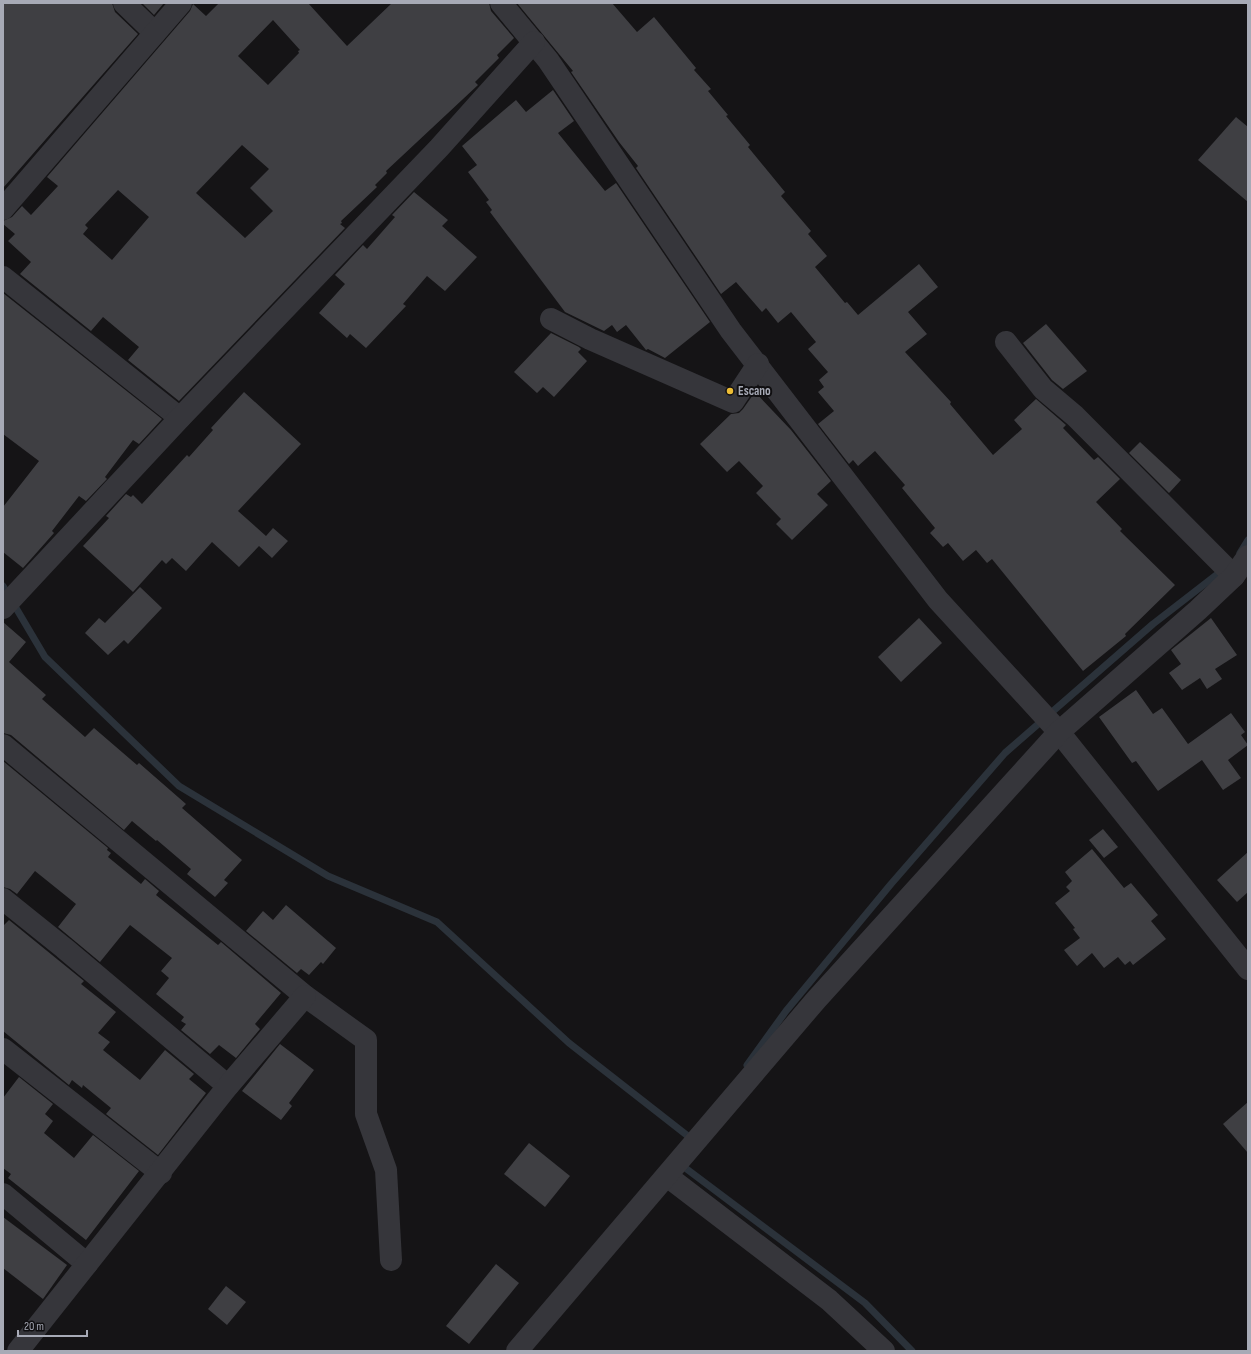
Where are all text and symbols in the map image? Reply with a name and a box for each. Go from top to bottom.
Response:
place label: Escano [738,383,771,399]
marker: Escano [725,386,735,396]
scale bar [18,1312,87,1338]
text: 20 m [24,1319,44,1334]

